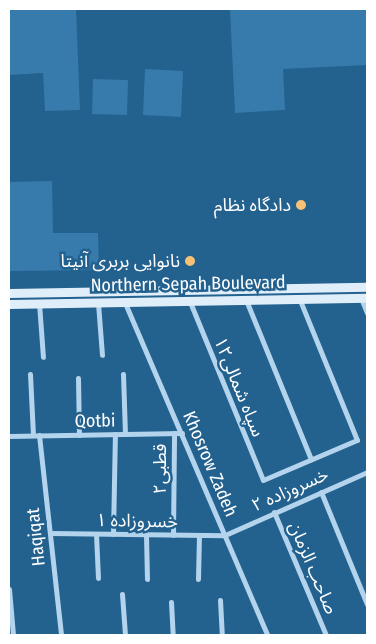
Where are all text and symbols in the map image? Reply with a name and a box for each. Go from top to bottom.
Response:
place label: دادگاه نظام [214,194,291,216]
marker: دادگاه نظام [295,199,307,211]
place label: نانوایی بربری آنیتا [60,250,180,272]
marker: نانوایی بربری آنیتا [184,255,196,267]
street label: Northern Sepah Boulevard [90,272,286,296]
street label: سپاه شمالی۱۲ [209,334,269,440]
street label: Khosrow Zadeh [178,408,242,520]
street label: Qotbi [74,410,116,432]
street label: قطبی۲ [149,444,171,494]
street label: خسروزاده ۲ [248,463,332,517]
street label: Haqiqat [22,507,50,567]
street label: خسروزاده ۱ [96,509,178,533]
street label: صاحب الزمان [284,518,342,618]

